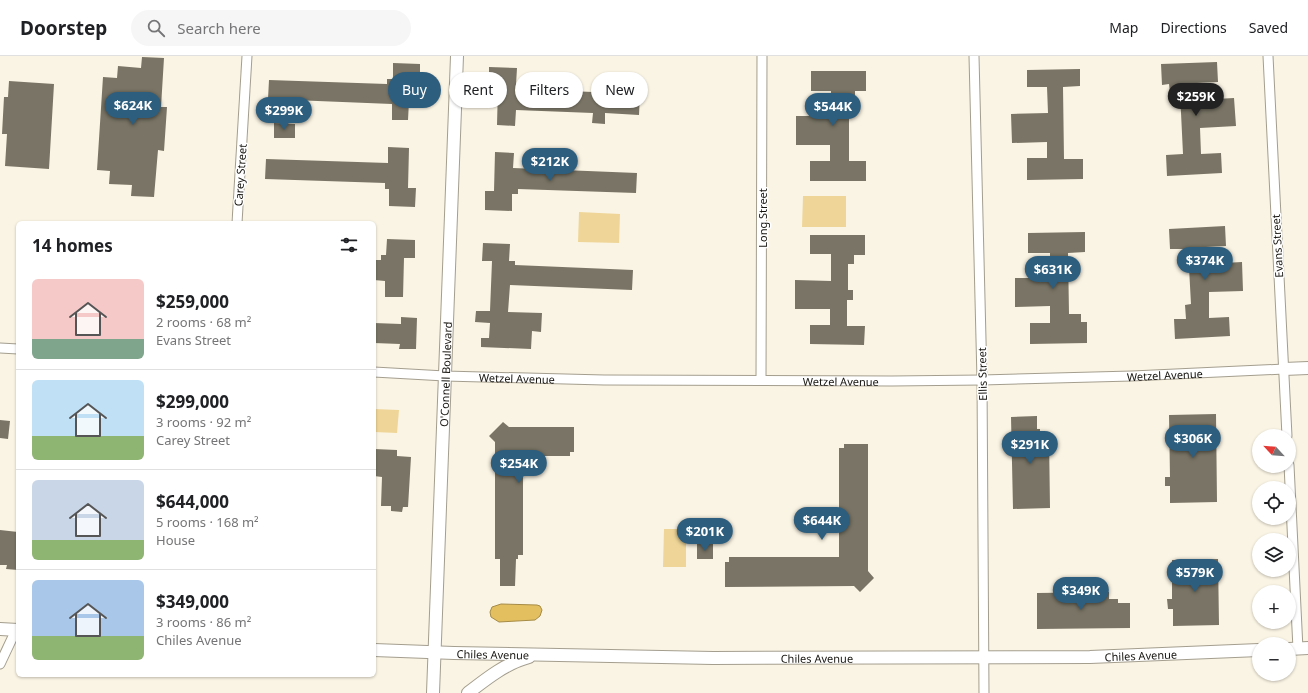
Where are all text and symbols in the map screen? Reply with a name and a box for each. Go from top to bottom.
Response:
search box [131,10,411,46]
text: Doorstep [20,15,107,41]
icon: search [145,17,167,39]
text: Search here [177,18,261,38]
text: Map [1109,18,1138,37]
text: Directions [1160,18,1227,37]
text: Saved [1249,18,1288,37]
chip: Buy [388,72,441,108]
chip: Rent [449,72,507,108]
chip: Filters [515,72,583,108]
chip: New [591,72,648,108]
pin: $259K [1168,83,1224,117]
text: $259K [1177,87,1215,105]
pin: $624K [105,92,161,126]
pin: $544K [805,93,861,127]
text: $624K [114,96,152,114]
pin: $299K [256,97,312,131]
text: $544K [814,97,852,115]
text: $299K [265,101,303,119]
street label: Carey Street [230,143,250,207]
pin: $212K [522,148,578,182]
text: $212K [531,152,569,170]
street label: Long Street [755,188,770,248]
street label: Evans Street [1268,214,1286,278]
text: 14 homes [32,234,113,257]
icon: filters [338,234,360,256]
pin: $374K [1177,247,1233,281]
text: $374K [1186,251,1224,269]
pin: $631K [1025,256,1081,290]
text: $631K [1034,260,1072,278]
text: $259,000 [156,290,229,313]
icon: home [64,295,112,343]
text: 2 rooms · 68 m² [156,313,251,331]
street label: O'Connell Boulevard [436,321,454,427]
text: Evans Street [156,331,231,349]
street label: Ellis Street [974,347,990,401]
street label: Wetzel Avenue [1127,365,1203,384]
street label: Wetzel Avenue [479,369,555,386]
street label: Wetzel Avenue [803,373,879,388]
text: $299,000 [156,390,229,413]
icon: home [64,396,112,444]
text: 3 rooms · 92 m² [156,413,251,431]
pin: $306K [1165,425,1221,459]
text: $306K [1174,429,1212,447]
north arrow [1252,429,1296,473]
map controls [1252,429,1296,681]
text: Carey Street [156,431,230,449]
pin: $291K [1002,431,1058,465]
text: $291K [1011,435,1049,453]
pin: $254K [491,450,547,484]
text: $254K [500,454,538,472]
button: locate [1252,481,1296,525]
text: $644,000 [156,490,229,513]
icon: home [64,496,112,544]
pin: $644K [794,507,850,541]
text: $644K [803,511,841,529]
text: 5 rooms · 168 m² [156,513,259,531]
pin: $201K [677,518,733,552]
text: $201K [686,522,724,540]
text: House [156,531,195,549]
button: layers [1252,533,1296,577]
pin: $579K [1167,559,1223,593]
text: $579K [1176,563,1214,581]
pin: $349K [1053,577,1109,611]
text: $349K [1062,581,1100,599]
button: + [1252,585,1296,629]
text: $349,000 [156,590,229,613]
icon: home [64,596,112,644]
text: 3 rooms · 86 m² [156,613,251,631]
text: Chiles Avenue [156,631,242,649]
button: − [1252,637,1296,681]
street label: Chiles Avenue [457,646,529,662]
street label: Chiles Avenue [1104,646,1177,664]
street label: Chiles Avenue [781,650,853,665]

